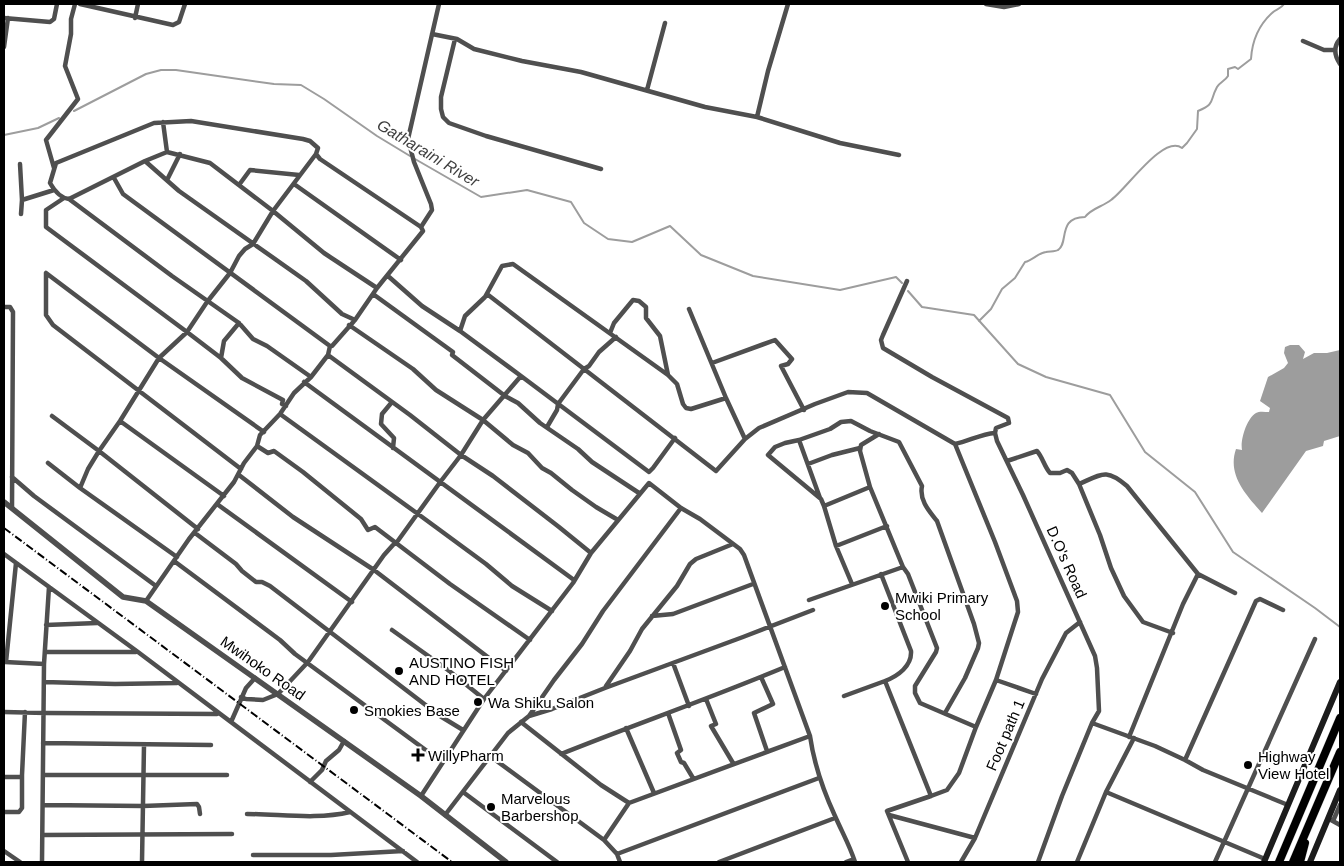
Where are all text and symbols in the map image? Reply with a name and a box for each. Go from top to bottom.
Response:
water label: Gatharaini River [374,116,482,190]
street label: D.O's Road [1044,523,1090,601]
place label: Mwiki Primary School [895,589,989,623]
marker: Mwiki Primary School [879,600,891,612]
street label: Mwihoko Road [217,633,309,703]
place label: AUSTINO FISH AND HOTEL [409,654,514,688]
marker: AUSTINO FISH AND HOTEL [393,665,405,677]
place label: Wa Shiku Salon [488,694,594,711]
marker: Wa Shiku Salon [472,696,484,708]
street label: Foot path 1 [982,697,1028,773]
place label: Smokies Base [364,702,460,719]
marker: Smokies Base [348,704,360,716]
place label: WillyPharm [428,747,504,764]
place label: Highway View Hotel [1258,748,1329,782]
marker: WillyPharm [412,749,424,761]
marker: Highway View Hotel [1242,759,1254,771]
place label: Marvelous Barbershop [501,790,579,824]
marker: Marvelous Barbershop [485,801,497,813]

